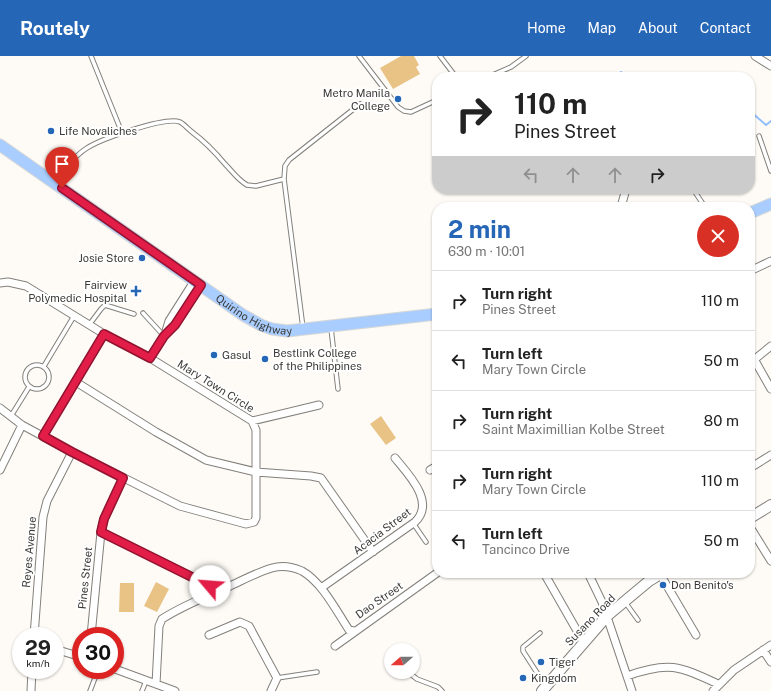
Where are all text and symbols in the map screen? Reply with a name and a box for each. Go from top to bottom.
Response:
text: Routely [20,17,90,39]
text: Home [527,20,566,36]
text: Map [588,20,616,36]
text: About [638,20,678,36]
text: Contact [700,20,751,36]
place label: Metro Manila College [323,87,390,112]
text: 110 m [514,87,587,120]
icon: right [448,88,500,140]
marker: Metro Manila College [393,94,403,104]
text: Pines Street [514,121,617,142]
place label: Life Novaliches [59,125,137,137]
marker: Life Novaliches [46,126,56,136]
pin [45,147,79,188]
icon: arrive [51,153,73,175]
icon: left [520,164,542,186]
icon: ahead [562,164,584,186]
icon: ahead [604,164,626,186]
icon: right [646,164,668,186]
text: 2 min [448,215,511,243]
button: close [697,215,739,257]
text: 630 m · 10:01 [448,244,525,259]
place label: Josie Store [78,252,134,264]
marker: Josie Store [137,253,147,263]
place label: Fairview Polymedic Hospital [28,279,127,304]
marker: Fairview Polymedic Hospital [130,285,142,297]
text: Turn right [482,285,552,302]
icon: right [448,290,470,312]
street label: Quirino Highway [214,292,293,337]
text: 110 m [701,292,739,309]
text: Pines Street [482,302,556,317]
text: Turn left [482,345,543,362]
place label: Bestlink College of the Philippines [273,347,362,372]
place label: Gasul [222,349,251,361]
marker: Gasul [209,350,219,360]
icon: left [448,350,470,372]
text: 50 m [704,352,739,369]
marker: Bestlink College of the Philippines [260,354,270,364]
street label: Mary Town Circle [175,358,257,414]
text: Mary Town Circle [482,362,586,377]
text: Turn right [482,405,552,422]
icon: right [448,410,470,432]
text: 80 m [704,412,739,429]
text: Saint Maximillian Kolbe Street [482,422,665,437]
text: Turn right [482,465,552,482]
icon: right [448,470,470,492]
text: 110 m [701,472,739,489]
text: Mary Town Circle [482,482,586,497]
street label: Acacia Street [351,505,413,557]
street label: Reyes Avenue [20,516,38,588]
text: Turn left [482,525,543,542]
icon: left [448,530,470,552]
text: 50 m [704,532,739,549]
text: Tancinco Drive [482,542,570,557]
street label: Pines Street [76,546,94,610]
position arrow [189,565,231,607]
street label: Dao Street [353,579,405,621]
place label: Don Benito's [671,579,734,591]
marker: Don Benito's [658,580,668,590]
street label: Susano Road [563,592,617,648]
speed limit sign: 30 [72,627,124,679]
text: 29 [25,636,51,660]
north arrow [384,643,420,679]
map controls [384,643,420,679]
place label: Tiger [549,656,575,668]
text: km/h [26,657,50,669]
marker: Tiger [536,657,546,667]
place label: Kingdom [531,672,577,684]
marker: Kingdom [518,673,528,683]

